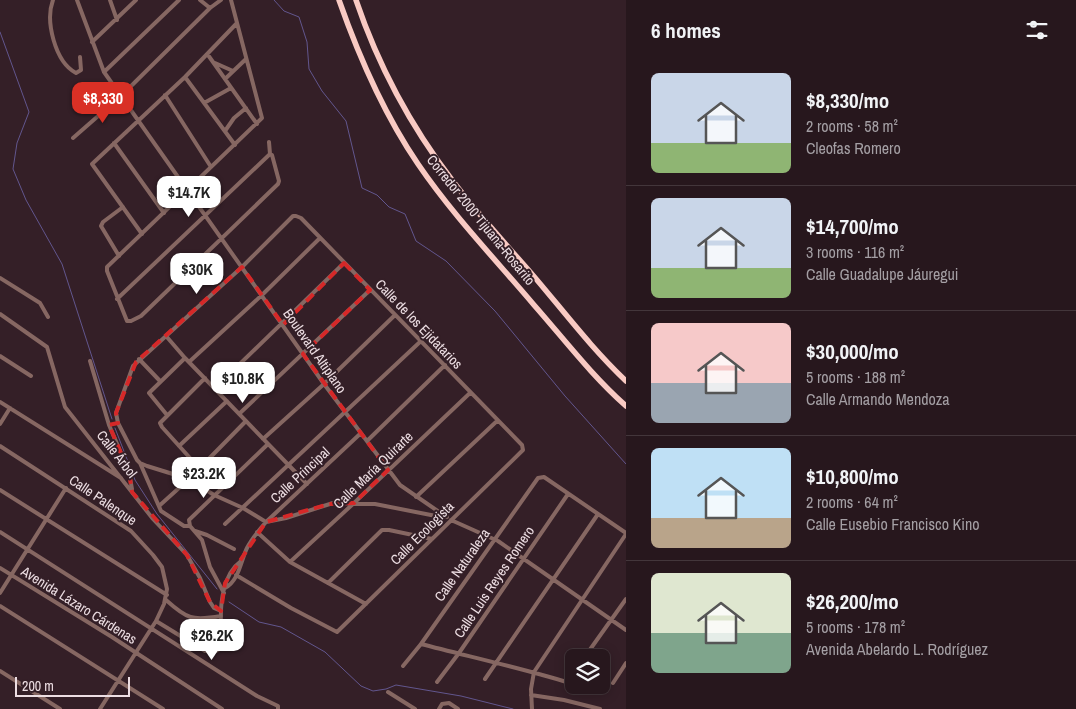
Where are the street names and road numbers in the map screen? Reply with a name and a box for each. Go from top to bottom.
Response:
street label: Corredor 2000 Tijuana-Rosarito [423,151,539,289]
street label: Calle de los Ejidatarios [372,275,467,373]
street label: Boulevard Altiplano [279,305,351,397]
street label: Calle Árbol [93,427,141,481]
street label: Calle María Quirarte [329,427,417,513]
street label: Calle Principal [267,443,333,507]
street label: Calle Palenque [66,471,140,529]
street label: Calle Ecologista [386,497,458,569]
street label: Calle Luis Reyes Romero [450,523,538,641]
street label: Calle Naturaleza [430,525,494,605]
street label: Avenida Lázaro Cárdenas [17,562,140,648]

